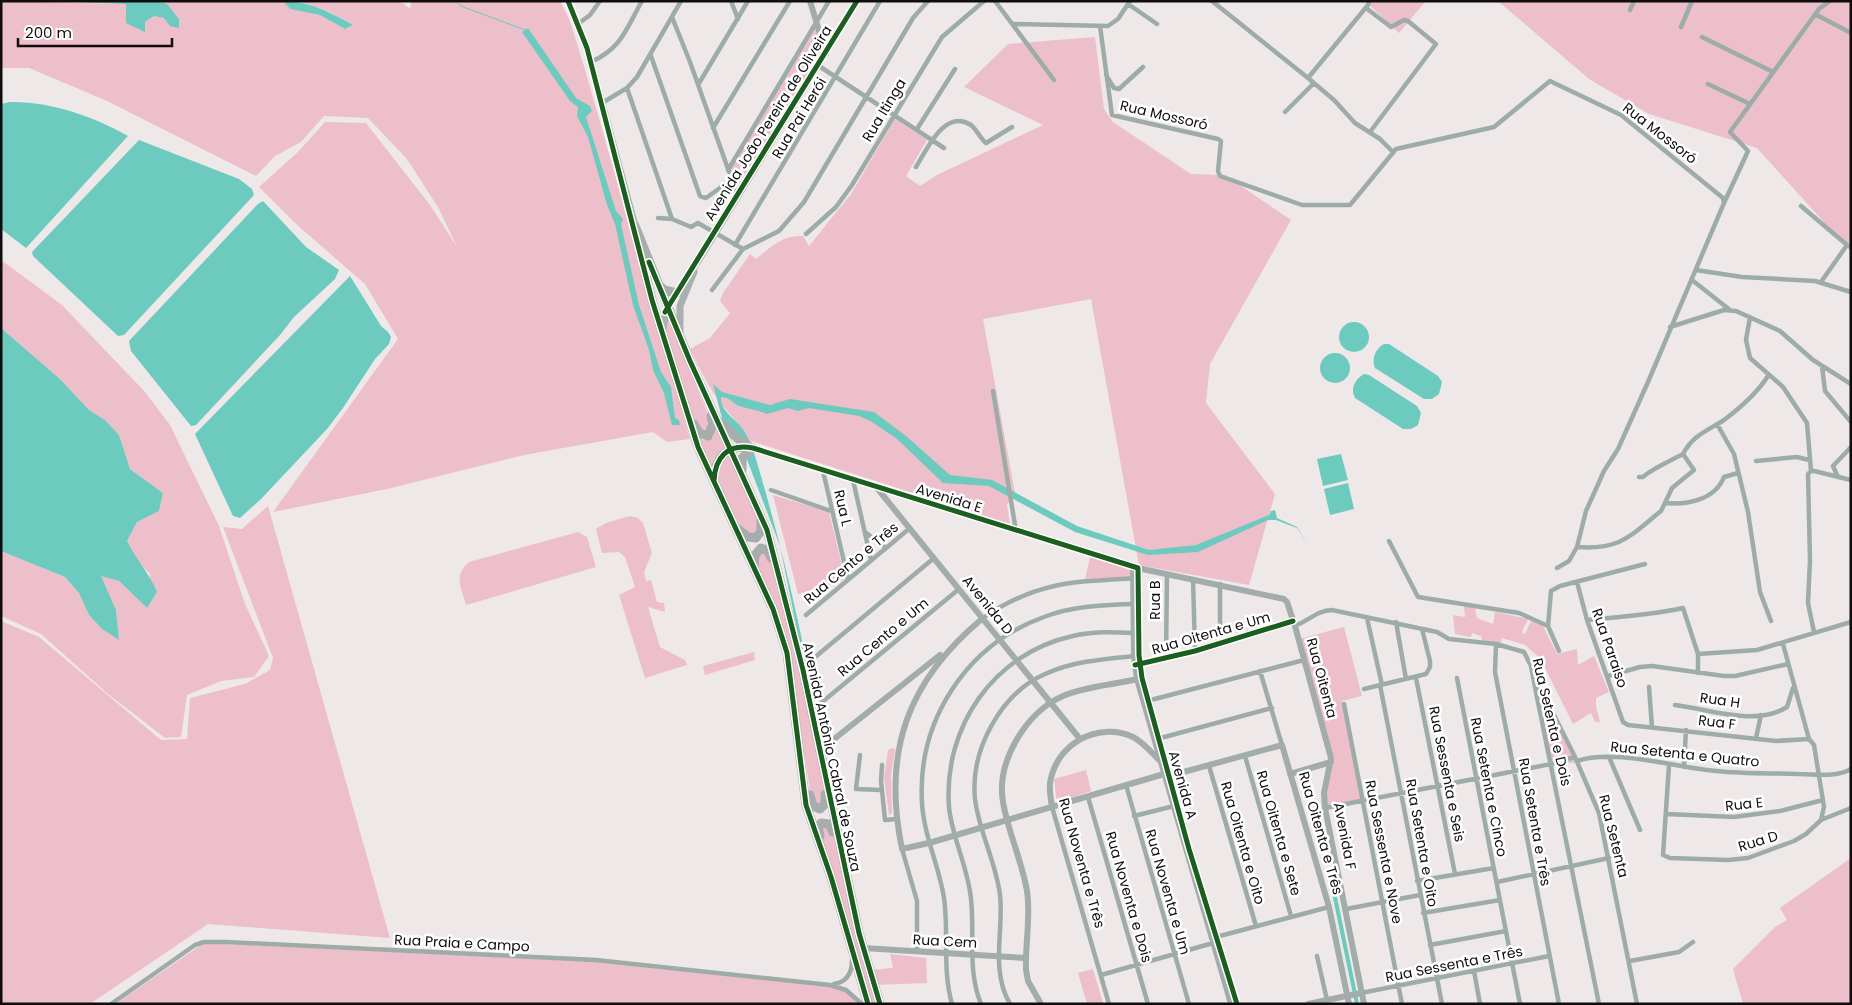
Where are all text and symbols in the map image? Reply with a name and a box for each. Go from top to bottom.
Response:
scale bar [18,15,171,47]
text: 200 m [25,22,72,43]
street label: Avenida João Pereira de Oliveira [699,22,837,224]
street label: Rua Pai Herói [767,74,831,162]
street label: Rua Itinga [857,75,911,145]
street label: Rua Mossoró [1118,95,1210,135]
street label: Rua Mossoró [1619,98,1701,168]
street label: Avenida E [913,478,985,518]
street label: Rua L [829,488,857,528]
street label: Rua Cento e Três [799,517,903,609]
street label: Avenida D [958,571,1018,639]
street label: Rua B [1145,580,1165,620]
street label: Rua Cento e Um [833,593,933,681]
street label: Rua Paraiso [1587,606,1633,690]
street label: Rua Oitenta e Um [1149,607,1273,659]
street label: Rua Oitenta [1302,636,1342,720]
street label: Avenida Antônio Cabral de Souza [798,640,866,874]
street label: Rua Setenta e Dois [1528,656,1576,788]
street label: Rua H [1699,687,1741,713]
street label: Rua Sessenta e Seis [1424,704,1470,844]
street label: Rua F [1697,710,1737,734]
street label: Rua Setenta e Cinco [1466,716,1512,858]
street label: Rua Setenta e Quatro [1609,736,1761,772]
street label: Avenida A [1164,748,1202,822]
street label: Rua Setenta e Três [1514,756,1556,888]
street label: Rua Oitenta e Sete [1252,768,1307,898]
street label: Rua Oitenta e Três [1294,769,1348,897]
street label: Rua Setenta e Oito [1401,777,1443,909]
street label: Rua Sessenta e Nove [1360,778,1408,926]
street label: Rua Oitenta e Oito [1216,779,1270,907]
street label: Rua Setenta [1594,792,1634,880]
street label: Rua E [1724,792,1764,816]
street label: Rua Noventa e Três [1054,796,1110,930]
street label: Avenida F [1329,801,1361,871]
street label: Rua D [1736,825,1780,856]
street label: Rua Noventa e Um [1141,827,1195,957]
street label: Rua Noventa e Dois [1101,829,1157,965]
street label: Rua Praia e Campo [394,929,530,957]
street label: Rua Cem [912,929,978,953]
street label: Rua Sessenta e Três [1384,941,1524,987]

